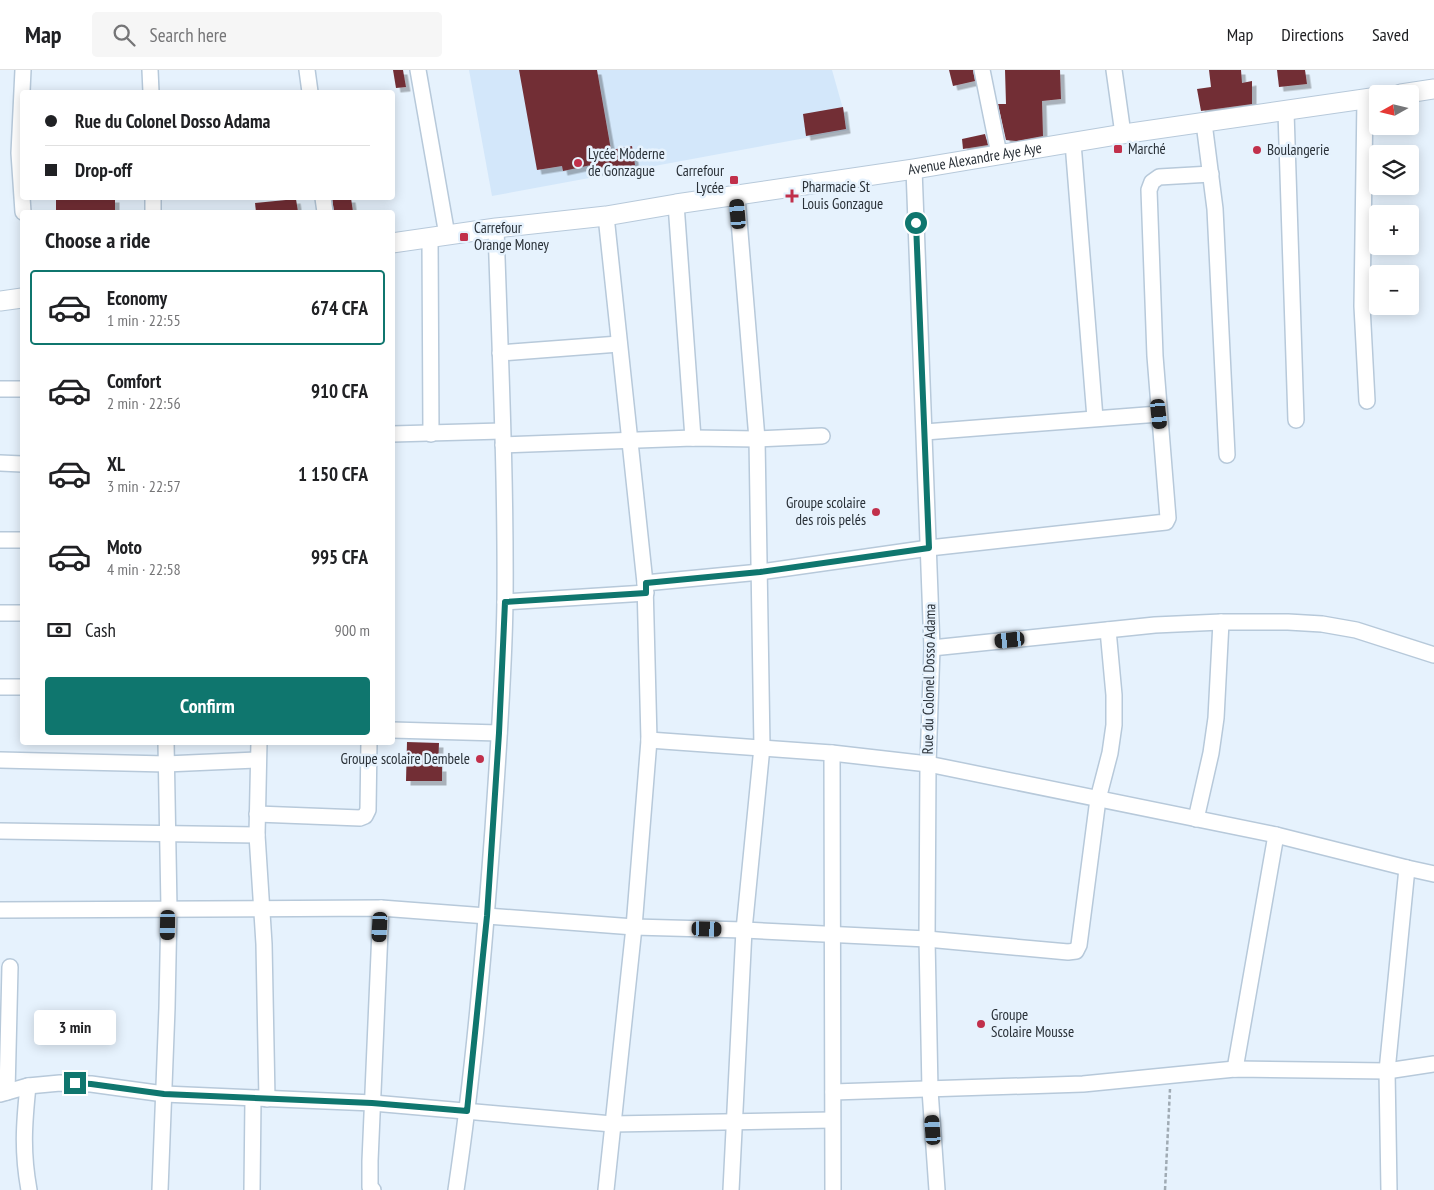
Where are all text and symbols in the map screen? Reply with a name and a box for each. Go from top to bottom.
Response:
search box [92,12,442,57]
text: Map [25,19,62,50]
icon: search [110,21,138,49]
text: Search here [150,23,227,47]
text: Map [1227,23,1253,46]
text: Directions [1281,23,1344,46]
text: Saved [1372,23,1409,46]
north arrow [1369,85,1419,135]
map controls [1369,85,1419,315]
text: Rue du Colonel Dosso Adama [75,109,270,133]
street label: Avenue Alexandre Aye Aye [907,138,1043,179]
place label: Marché [1128,139,1166,158]
place label: Boulangerie [1267,140,1329,159]
marker: Marché [1112,143,1124,155]
place label: Lycée Moderne de Gonzague [588,144,665,180]
marker: Boulangerie [1251,144,1263,156]
button: layers [1369,145,1419,195]
marker: Lycée Moderne de Gonzague [572,157,584,169]
text: Drop-off [75,158,132,182]
place label: Carrefour Lycée [676,161,725,197]
marker: Carrefour Lycée [728,174,740,186]
place label: Pharmacie St Louis Gonzague [802,177,883,213]
marker: Pharmacie St Louis Gonzague [786,190,798,202]
car [729,198,746,230]
button: + [1369,205,1419,255]
route start [905,212,927,234]
place label: Carrefour Orange Money [474,218,549,254]
text: Choose a ride [45,226,150,254]
marker: Carrefour Orange Money [458,231,470,243]
button: − [1369,265,1419,315]
icon: car [47,285,92,330]
text: Economy [107,286,167,310]
text: 674 CFA [311,296,368,320]
text: 1 min · 22:55 [107,310,181,330]
icon: car [47,368,92,413]
text: Comfort [107,369,161,393]
text: 910 CFA [311,379,368,403]
text: 2 min · 22:56 [107,393,181,413]
car [1149,398,1168,430]
icon: car [47,451,92,496]
text: XL [107,452,125,476]
text: 1 150 CFA [298,462,368,486]
text: 3 min · 22:57 [107,476,181,496]
place label: Groupe scolaire des rois pelés [786,493,866,529]
marker: Groupe scolaire des rois pelés [870,506,882,518]
icon: car [47,534,92,579]
text: Moto [107,535,142,559]
text: 995 CFA [311,545,368,569]
text: 4 min · 22:58 [107,559,181,579]
street label: Rue du Colonel Dosso Adama [918,603,939,755]
icon: cash [45,616,73,644]
text: Cash [85,618,116,642]
text: 900 m [335,620,370,640]
car [994,631,1025,649]
button: Confirm [45,677,370,735]
place label: Groupe scolaire Dembele [341,749,470,768]
marker: Groupe scolaire Dembele [474,753,486,765]
car [160,910,175,940]
car [371,912,388,942]
car [691,921,722,937]
place label: Groupe Scolaire Mousse [991,1005,1074,1041]
callout: 3 min [34,1010,116,1046]
text: 3 min [59,1017,91,1037]
marker: Groupe Scolaire Mousse [975,1018,987,1030]
route end [64,1072,86,1094]
car [924,1115,941,1145]

